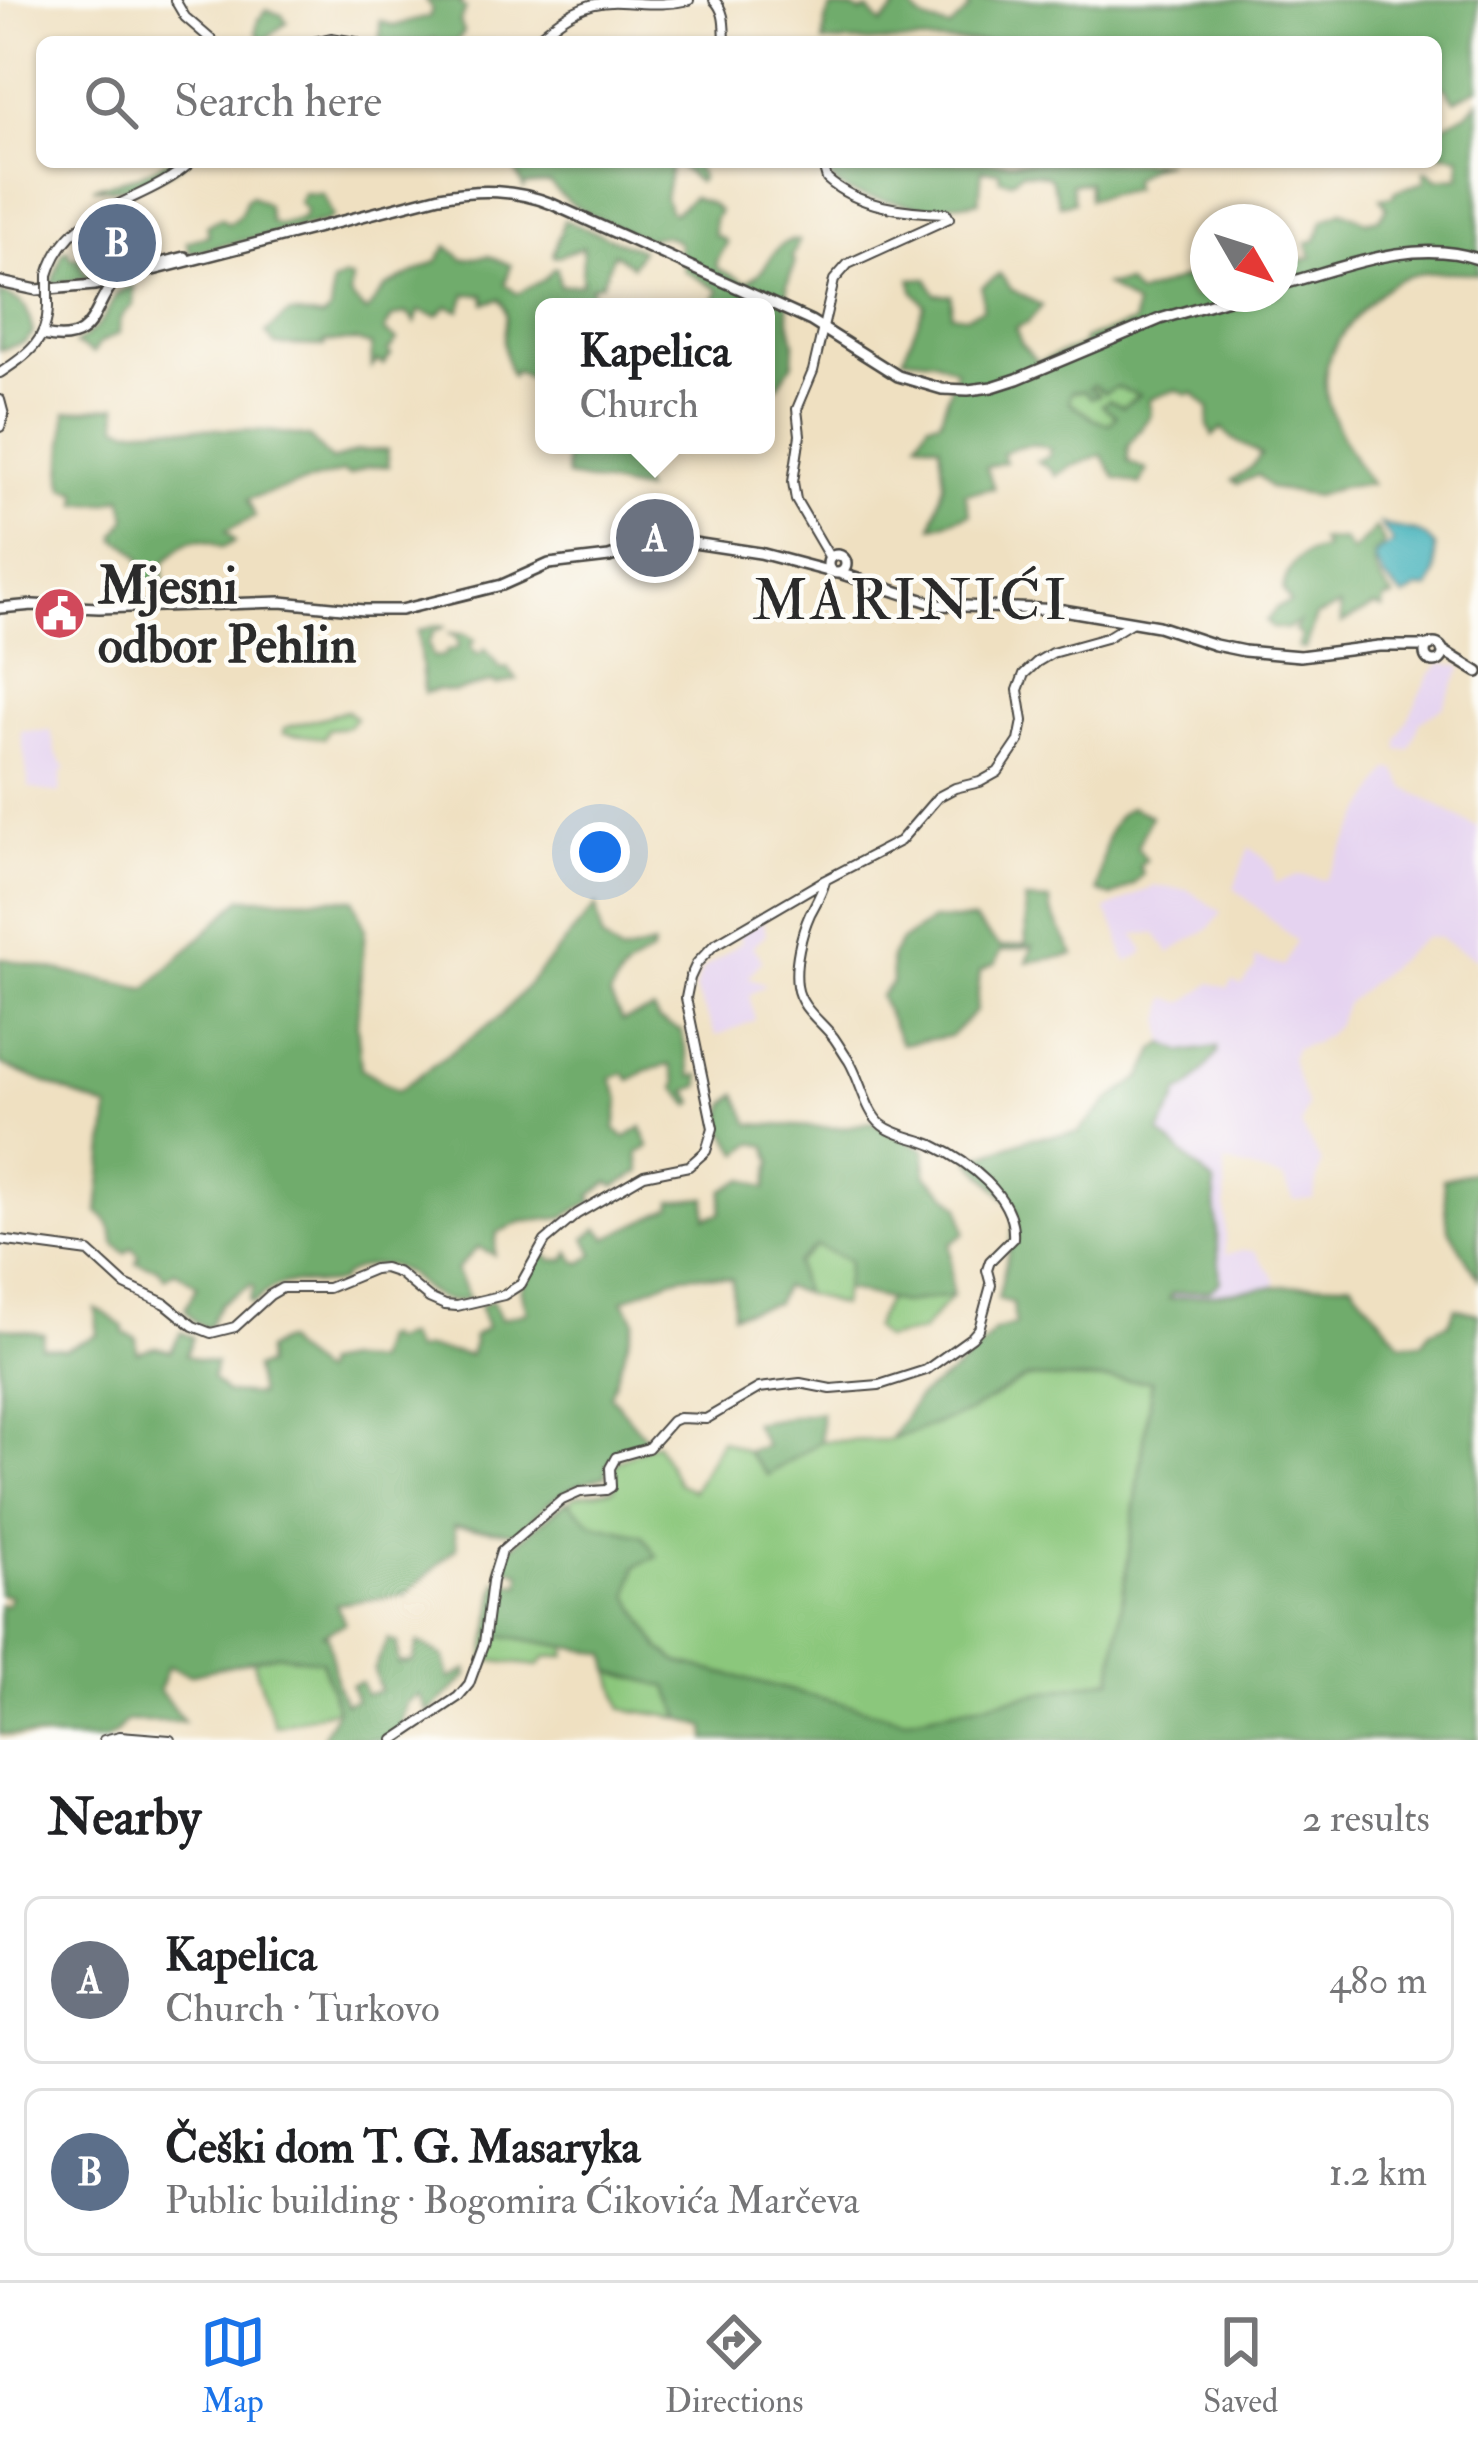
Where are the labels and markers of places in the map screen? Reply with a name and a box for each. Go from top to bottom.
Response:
pin: B [78,198,156,288]
pin: A [616,493,694,583]
place label: Mjesni odbor Pehlin [97,555,357,678]
public building icon: Mjesni odbor Pehlin [31,586,87,642]

